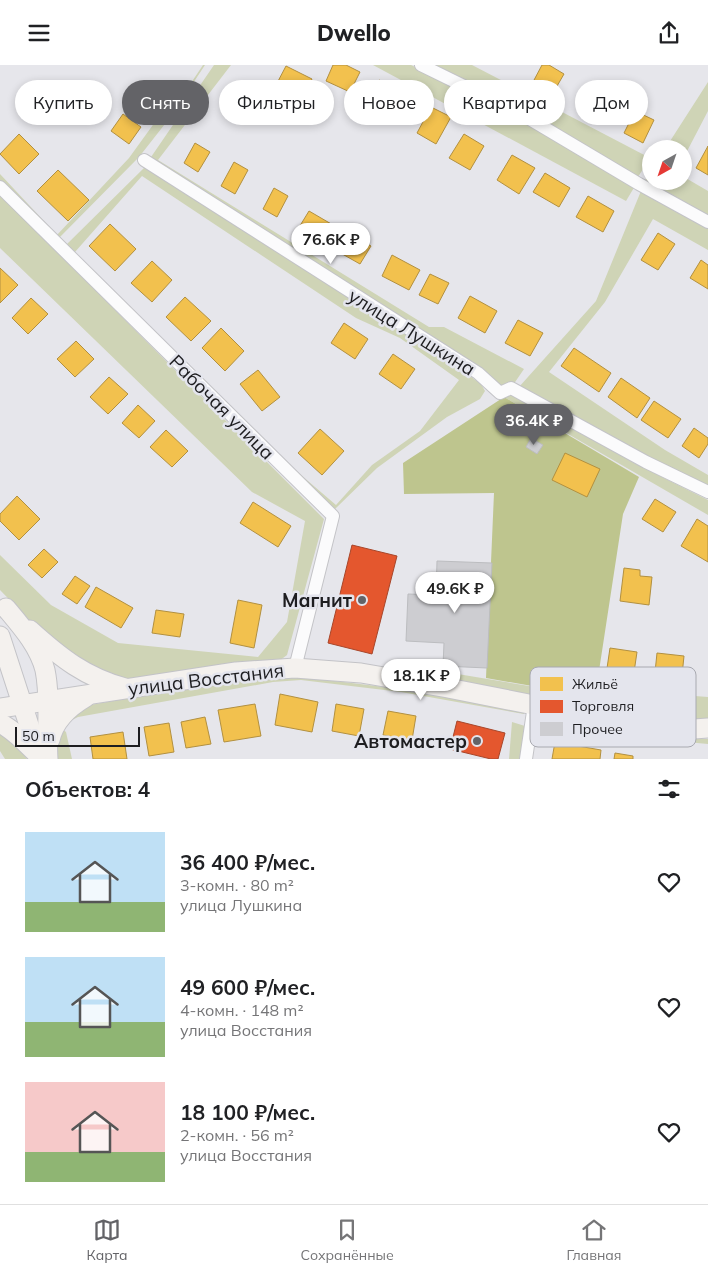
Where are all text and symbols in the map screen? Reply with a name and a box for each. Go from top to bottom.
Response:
icon: menu [25,19,53,47]
text: Dwello [317,19,391,47]
icon: share [655,19,683,47]
chip: Купить [15,80,112,125]
chip: Снять [122,80,209,125]
chip: Фильтры [219,80,334,125]
chip: Новое [344,80,434,125]
chip: Квартира [444,80,565,125]
chip: Дом [575,80,648,125]
north arrow [642,140,692,190]
map controls [642,140,692,190]
pin: 76.6K ₽ [285,223,377,265]
text: 76.6K ₽ [302,229,360,249]
street label: улица Лушкина [344,283,480,381]
street label: Рабочая улица [164,349,280,465]
pin: 36.4K ₽ [488,403,580,446]
text: 36.4K ₽ [505,410,563,430]
pin: 49.6K ₽ [409,571,501,614]
text: 49.6K ₽ [426,578,484,598]
place label: Магнит [282,588,353,612]
marker: Магнит [356,594,368,606]
street label: улица Восстания [127,658,285,700]
pin: 18.1K ₽ [375,659,467,701]
text: 18.1K ₽ [392,665,450,685]
legend [530,667,696,747]
text: Жильё [572,675,618,693]
text: Торговля [572,697,634,715]
text: Прочее [572,720,623,738]
scale bar [15,724,140,747]
text: 50 m [22,727,55,745]
place label: Автомастер [354,729,467,753]
marker: Автомастер [471,735,483,747]
icon: filters [655,775,683,803]
text: Объектов: 4 [25,776,150,802]
text: 36 400 ₽/мес. [180,849,315,875]
icon: home [65,852,125,912]
icon: heart [655,868,683,896]
text: 3-комн. · 80 m² [180,875,294,895]
text: улица Лушкина [180,895,302,915]
text: 49 600 ₽/мес. [180,974,315,1000]
icon: home [65,977,125,1037]
icon: heart [655,993,683,1021]
text: 4-комн. · 148 m² [180,1000,304,1020]
text: улица Восстания [180,1020,312,1040]
text: 18 100 ₽/мес. [180,1099,315,1125]
icon: home [65,1102,125,1162]
icon: heart [655,1118,683,1146]
text: 2-комн. · 56 m² [180,1125,294,1145]
text: улица Восстания [180,1145,312,1165]
tab: Карта [86,1216,128,1264]
tab: Сохранённые [301,1216,394,1264]
tab: Главная [567,1216,622,1264]

